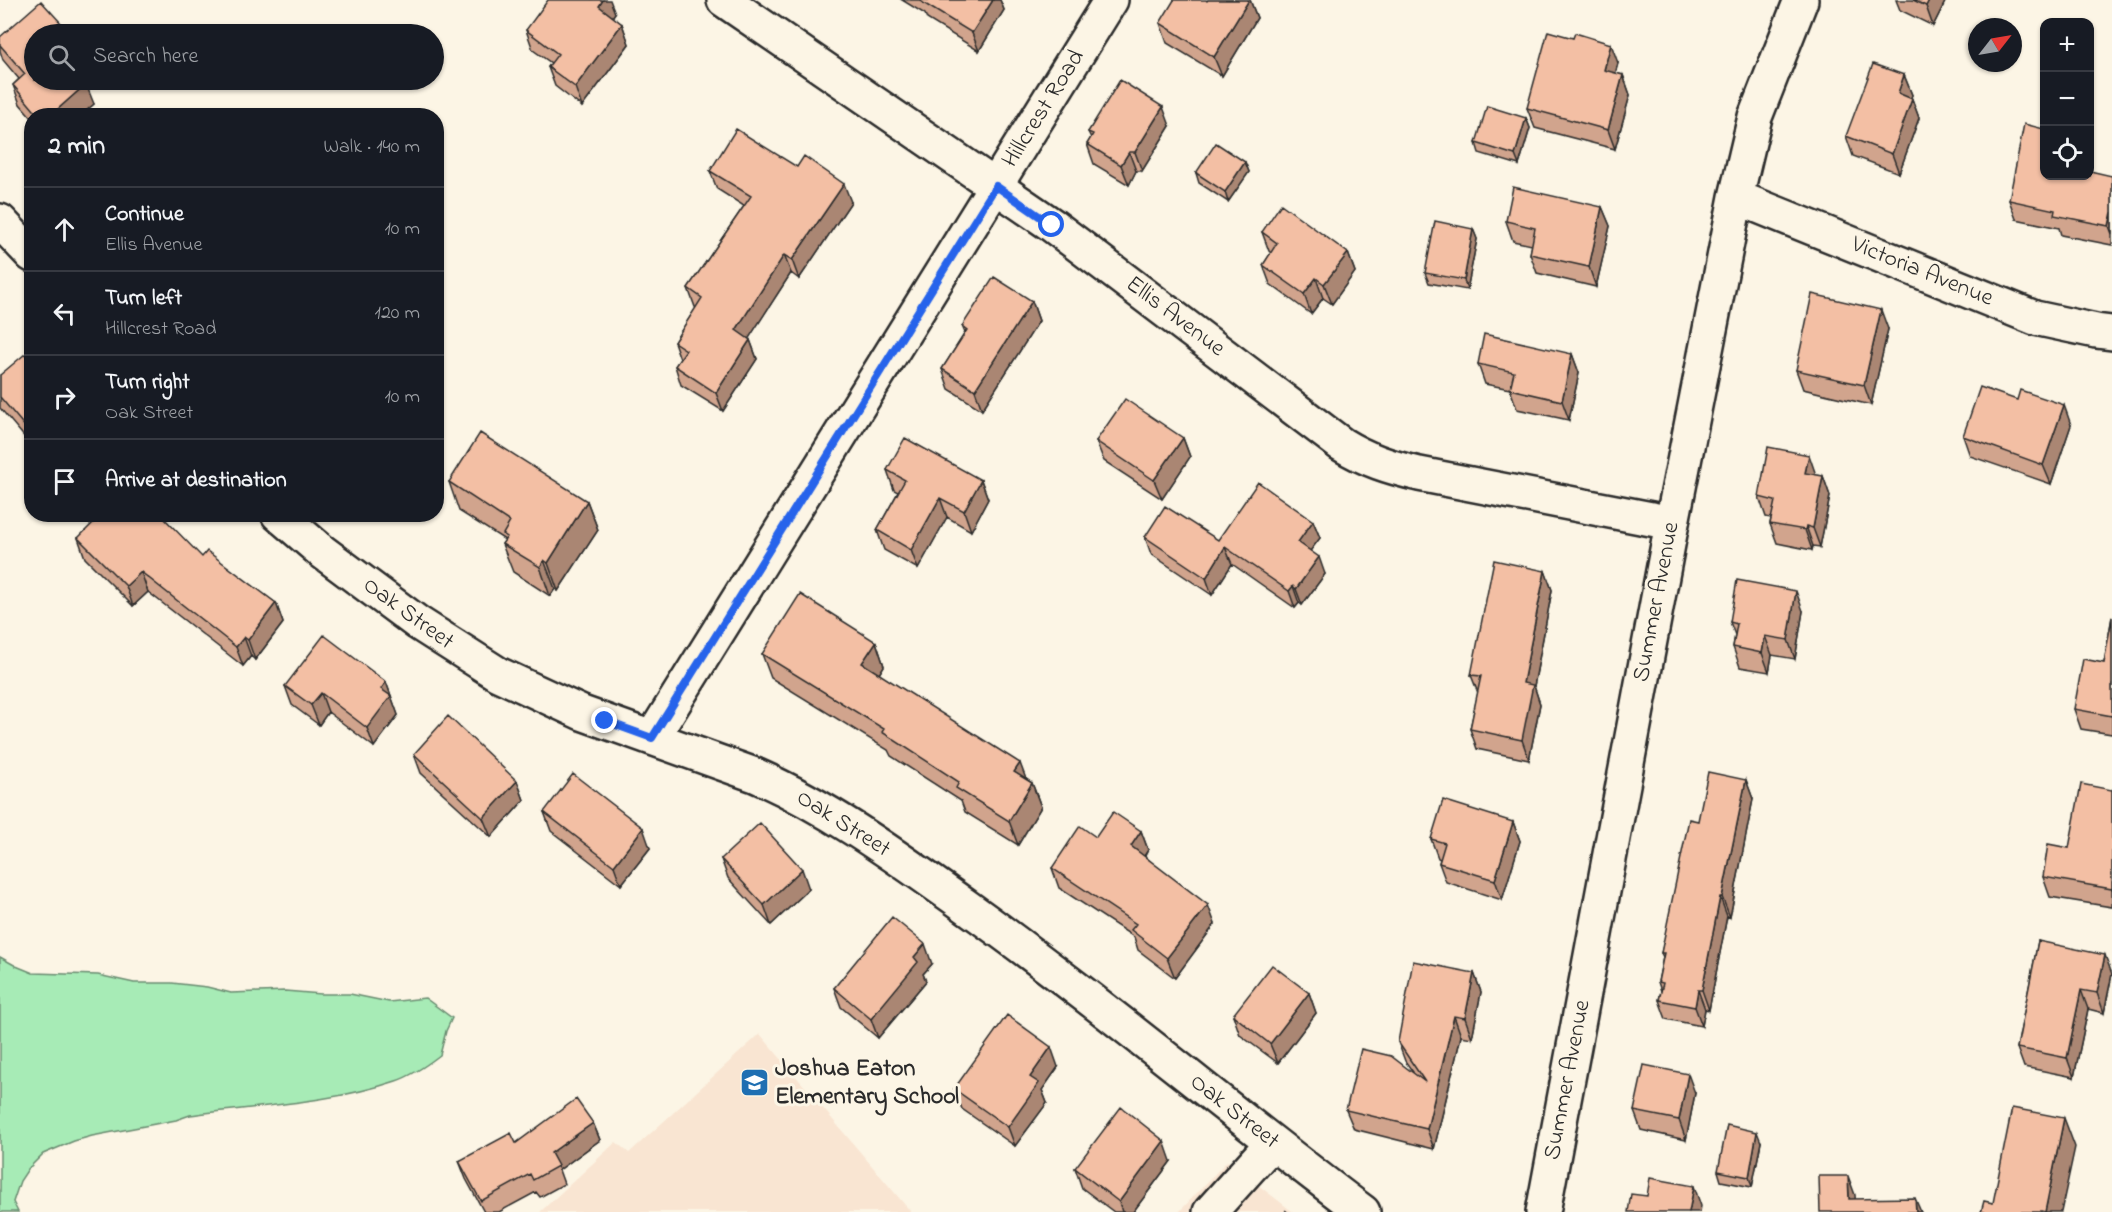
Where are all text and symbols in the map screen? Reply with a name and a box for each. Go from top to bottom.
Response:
north arrow [1968,18,2022,72]
map controls [2040,18,2094,180]
button: + [2040,18,2094,72]
search box [24,24,444,90]
icon: search [45,41,78,74]
text: Search here [93,41,198,73]
street label: Hillcrest Road [994,43,1095,175]
button: − [2040,72,2094,126]
button: locate [2040,126,2094,180]
text: 2 min [48,128,105,166]
text: Walk · 140 m [324,133,420,162]
text: Continue [105,199,184,231]
route start [1038,211,1064,237]
icon: ahead [48,213,81,246]
text: 10 m [384,215,420,244]
street label: Victoria Avenue [1845,227,1999,317]
text: Ellis Avenue [105,231,202,260]
street label: Ellis Avenue [1118,268,1232,366]
text: Turn left [105,283,182,315]
icon: left [48,297,81,330]
text: 120 m [375,299,420,328]
text: Hillcrest Road [105,315,216,344]
text: Turn right [105,367,190,399]
icon: right [48,381,81,414]
text: 10 m [384,383,420,412]
text: Oak Street [105,399,193,428]
icon: arrive [48,465,81,498]
text: Arrive at destination [105,465,287,497]
street label: Summer Avenue [1624,519,1690,685]
street label: Oak Street [355,569,461,659]
route end [591,707,617,733]
street label: Oak Street [789,781,897,867]
street label: Summer Avenue [1535,997,1601,1163]
place label: Joshua Eaton Elementary School [775,1052,959,1116]
street label: Oak Street [1182,1066,1286,1158]
school or university icon: Joshua Eaton Elementary School [738,1067,770,1099]

